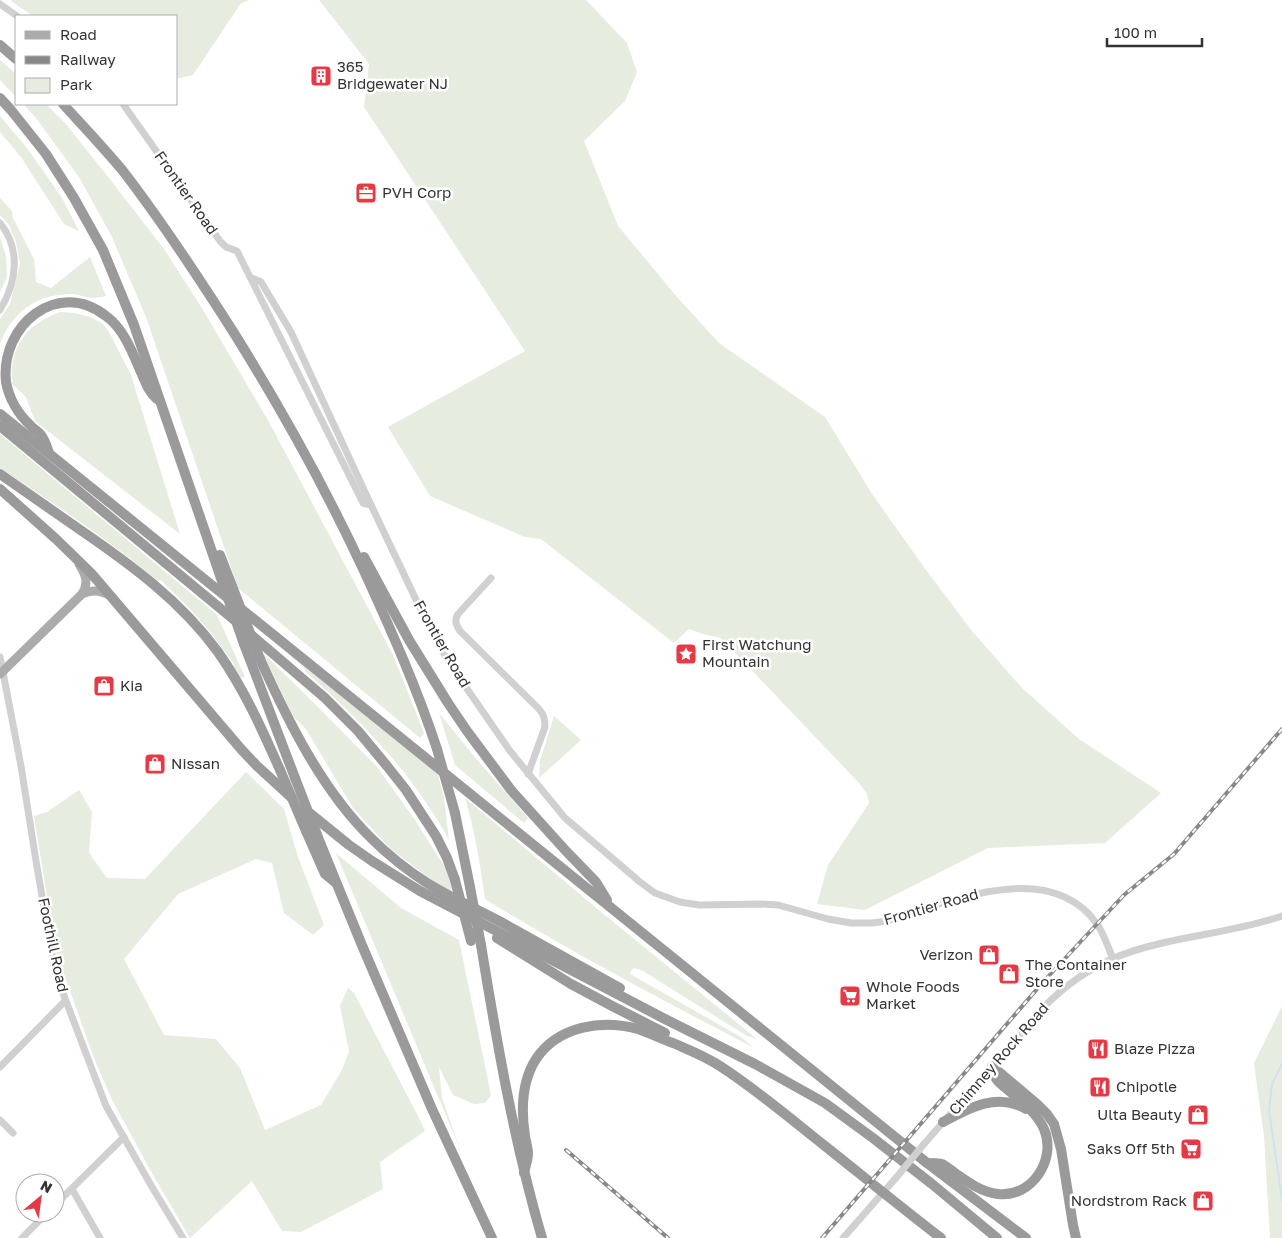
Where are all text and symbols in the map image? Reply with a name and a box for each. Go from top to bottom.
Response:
legend [15,15,178,105]
scale bar [1107,15,1202,47]
text: 100 m [1114,23,1157,41]
text: Road [60,25,97,43]
text: Railway [60,50,116,68]
place label: 365 Bridgewater NJ [337,57,448,92]
building icon: 365 Bridgewater NJ [309,64,333,88]
text: Park [60,75,93,93]
street label: Frontier Road [151,147,222,238]
office icon: PVH Corp [354,181,378,205]
place label: PVH Corp [382,183,451,201]
street label: Frontier Road [411,597,475,690]
place label: First Watchung Mountain [702,635,812,670]
place icon: First Watchung Mountain [674,642,698,666]
shop icon: Kia [92,674,116,698]
place label: Kia [120,676,143,694]
shop icon: Nissan [143,752,167,776]
place label: Nissan [171,754,220,772]
street label: Frontier Road [881,884,980,928]
street label: Foothill Road [35,896,73,994]
shop icon: Verizon [977,943,1001,967]
place label: Verizon [919,945,973,963]
place label: The Container Store [1025,955,1127,990]
shop icon: The Container Store [997,962,1021,986]
place label: Whole Foods Market [866,977,960,1012]
supermarket icon: Whole Foods Market [838,984,862,1008]
street label: Chimney Rock Road [945,999,1052,1118]
restaurant icon: Blaze Pizza [1086,1037,1110,1061]
place label: Blaze Pizza [1114,1039,1195,1057]
restaurant icon: Chipotle [1088,1075,1112,1099]
place label: Chipotle [1116,1077,1177,1095]
shop icon: Ulta Beauty [1186,1103,1210,1127]
place label: Ulta Beauty [1097,1105,1183,1123]
supermarket icon: Saks Off 5th [1179,1137,1203,1161]
place label: Saks Off 5th [1087,1139,1175,1157]
north arrow [15,1173,65,1223]
text: N [38,1176,55,1196]
shop icon: Nordstrom Rack [1191,1189,1215,1213]
place label: Nordstrom Rack [1071,1191,1188,1209]

